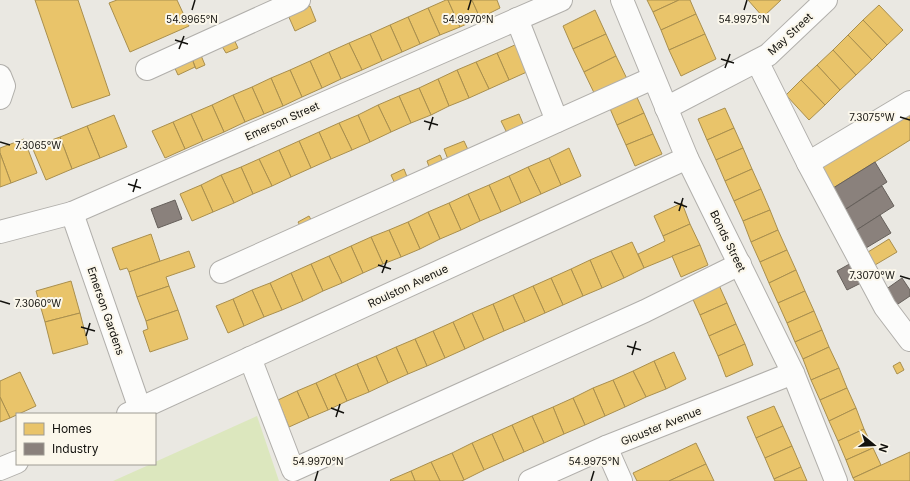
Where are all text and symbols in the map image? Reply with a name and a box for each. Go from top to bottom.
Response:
street label: May Street [765,9,816,58]
text: 54.9965°N [166,13,218,25]
text: 54.9970°N [442,13,494,25]
text: 54.9975°N [719,13,769,25]
street label: Emerson Street [243,98,322,144]
text: 7.3075°W [849,111,895,123]
text: 7.3065°W [15,139,61,151]
street label: Bonds Street [707,208,749,275]
street label: Roulston Avenue [366,261,450,311]
street label: Emerson Gardens [84,265,128,357]
text: 7.3070°W [849,269,895,281]
text: 7.3060°W [15,297,61,309]
street label: Glouster Avenue [619,403,703,449]
legend [16,413,156,465]
text: Homes [52,421,92,436]
north arrow [854,425,894,465]
text: Industry [52,441,99,456]
text: N [876,442,891,454]
text: 54.9970°N [292,455,344,467]
text: 54.9975°N [569,455,619,467]

